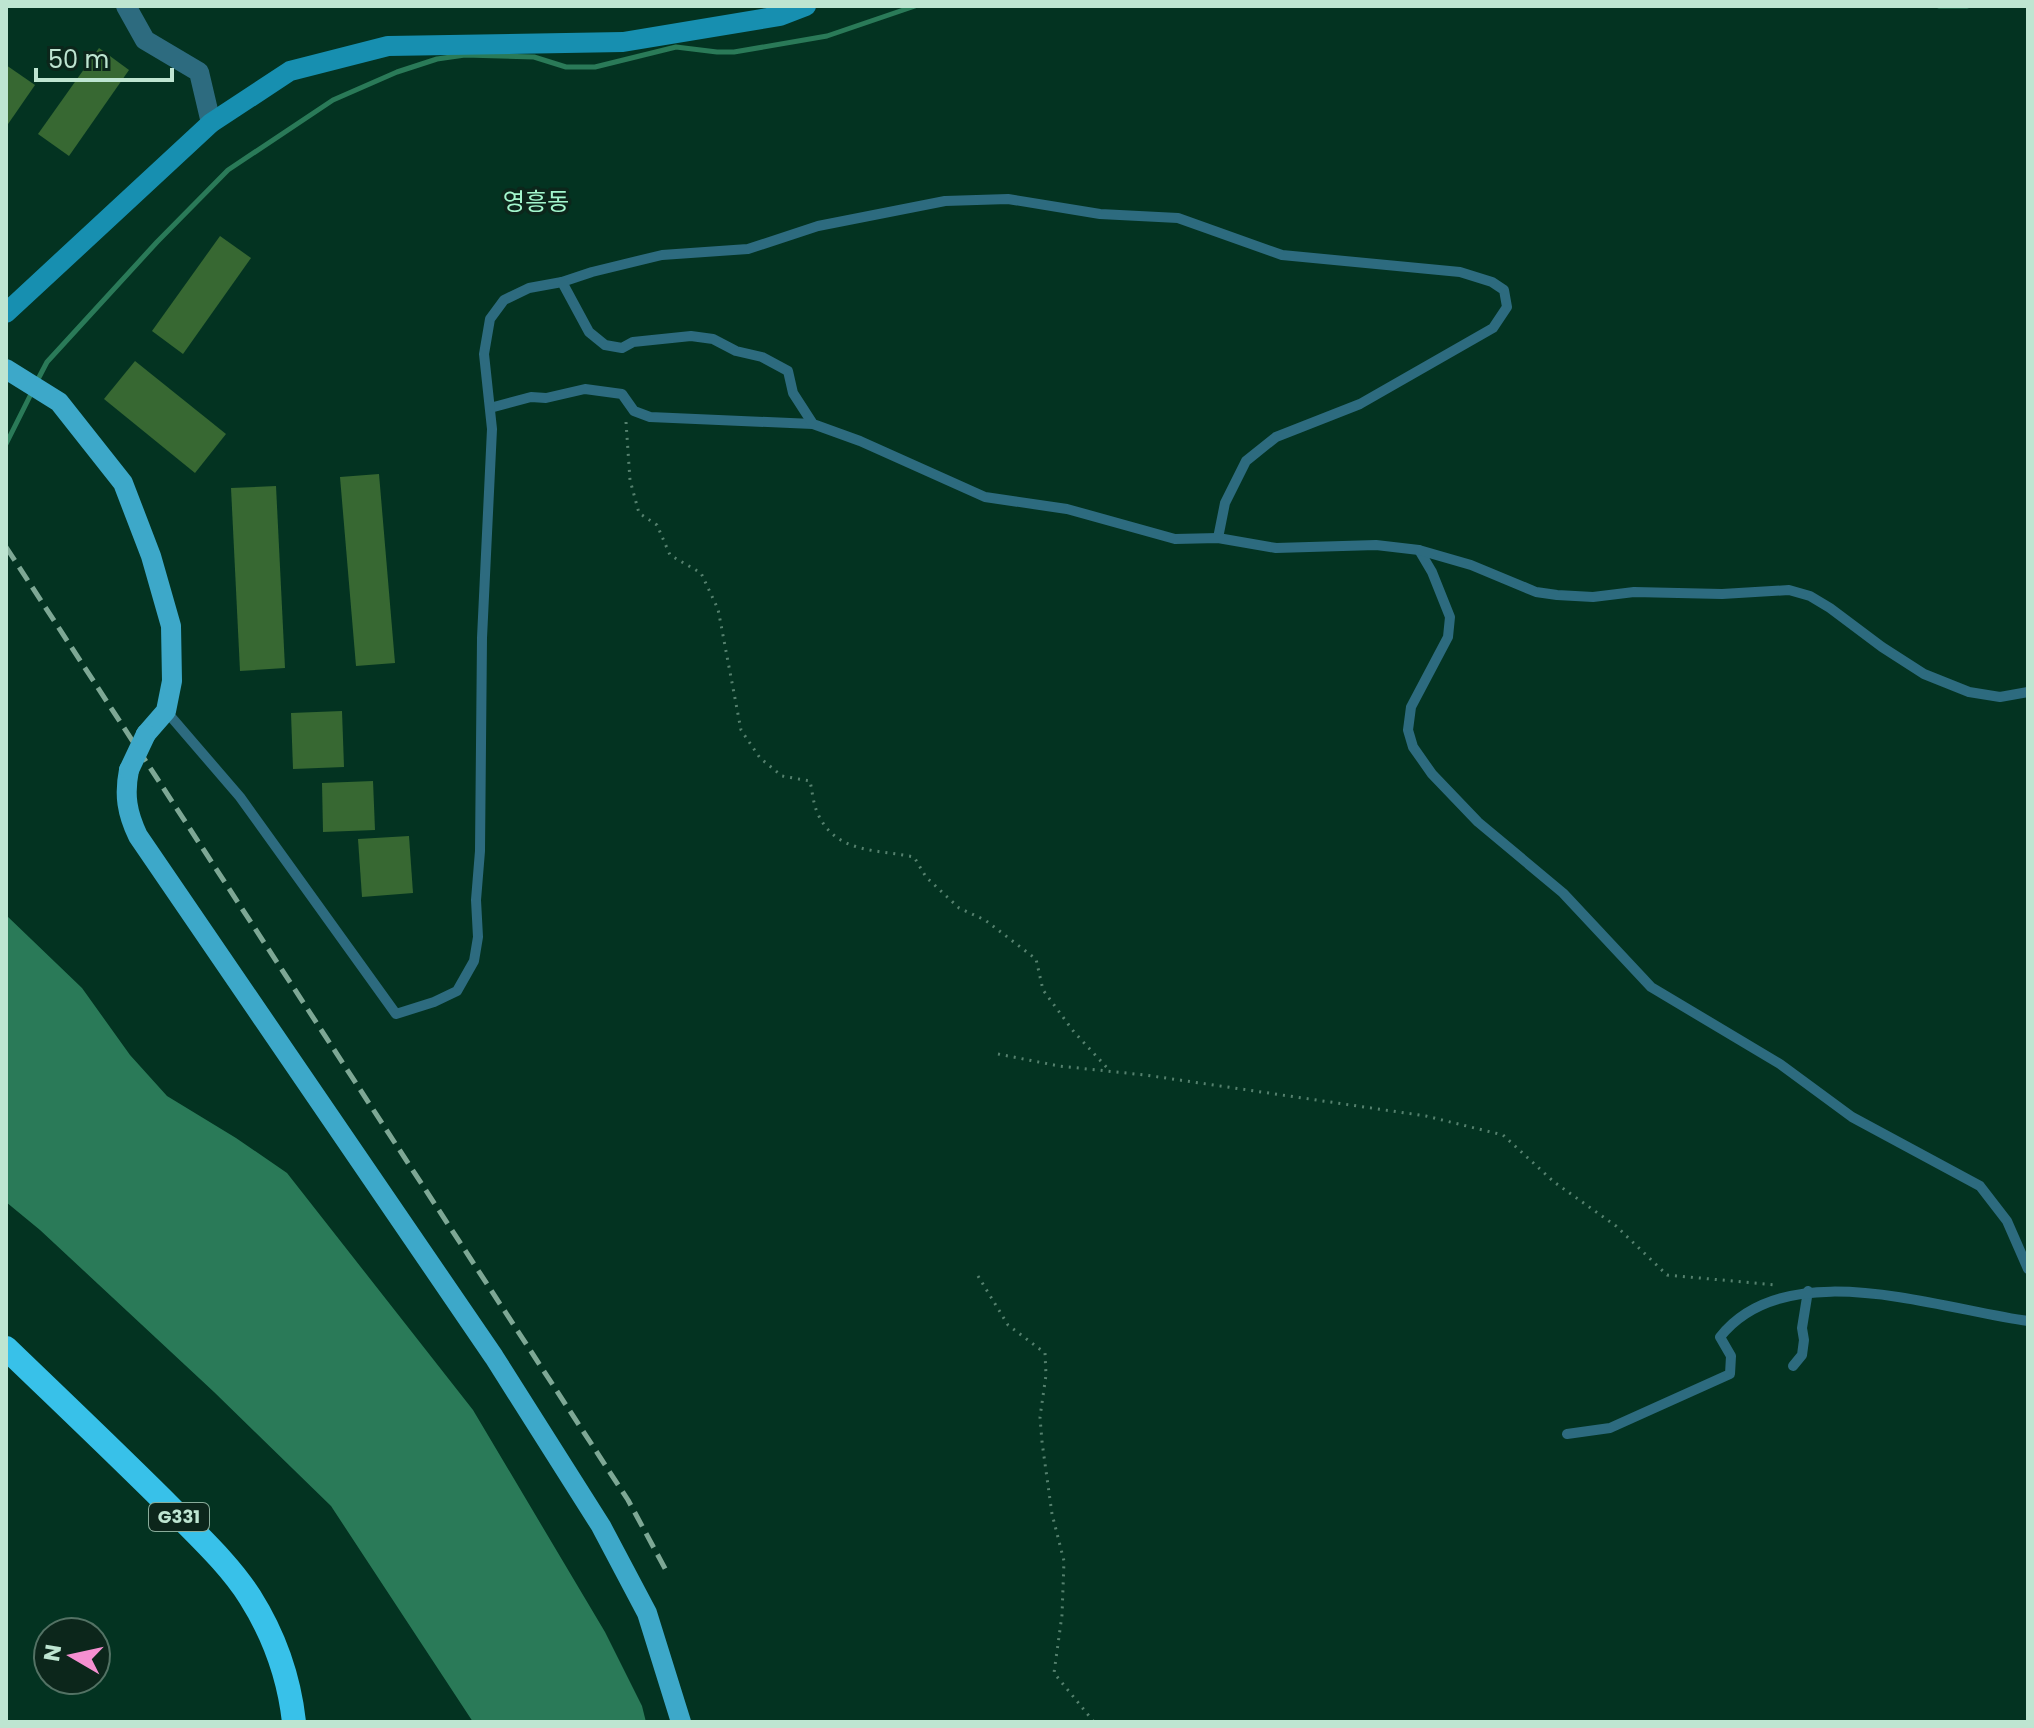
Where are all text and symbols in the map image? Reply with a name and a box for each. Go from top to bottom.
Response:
scale bar [36,32,172,82]
text: 50 m [48,43,109,76]
district label: 영흥동 [503,185,569,218]
road number: G331 [149,1503,209,1531]
north arrow [32,1616,112,1696]
text: N [36,1642,69,1664]

